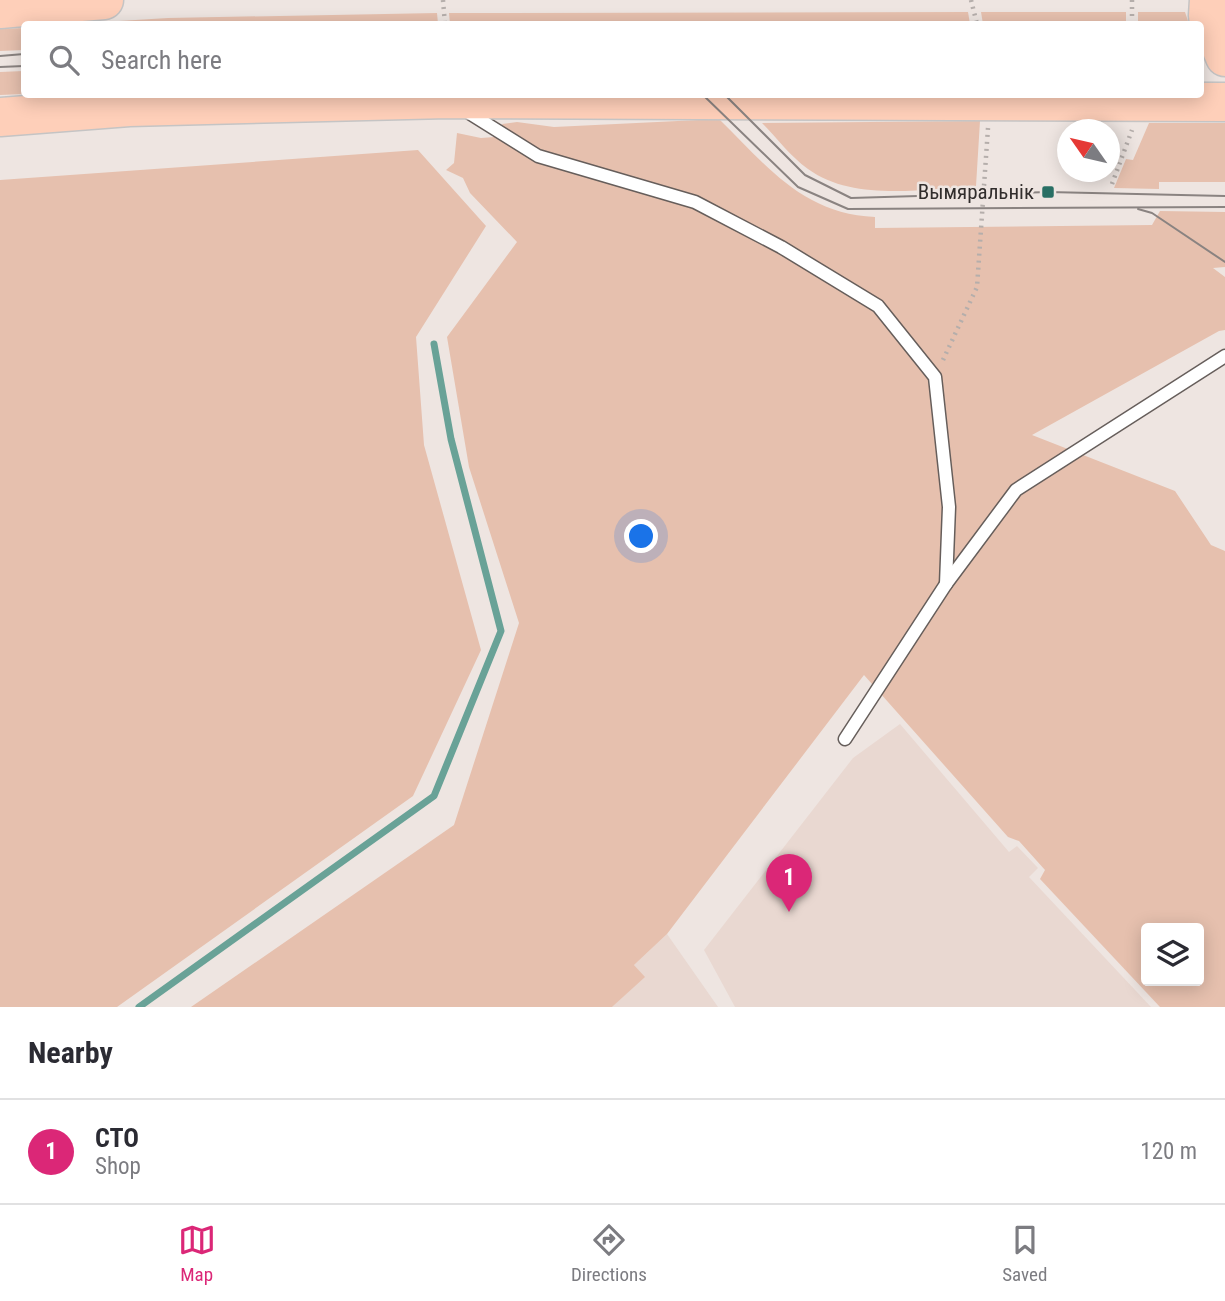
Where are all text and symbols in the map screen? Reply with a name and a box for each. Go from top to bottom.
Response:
search box [21,21,1204,98]
icon: search [45,41,83,79]
text: Search here [101,45,222,75]
north arrow [1057,119,1120,182]
place label: Вымяральнік [918,180,1034,204]
marker: Вымяральнік [1040,184,1056,200]
your location [624,519,658,553]
pin: 1 [766,854,812,912]
map controls [1141,923,1204,986]
button: layers [1141,923,1204,986]
text: Nearby [28,1035,113,1070]
text: СТО [95,1123,139,1153]
text: 1 [45,1138,57,1165]
text: 120 m [1140,1138,1197,1165]
text: Shop [95,1153,141,1180]
tab: Map [178,1221,216,1286]
tab: Directions [571,1221,647,1286]
tab: Saved [1002,1221,1047,1286]

